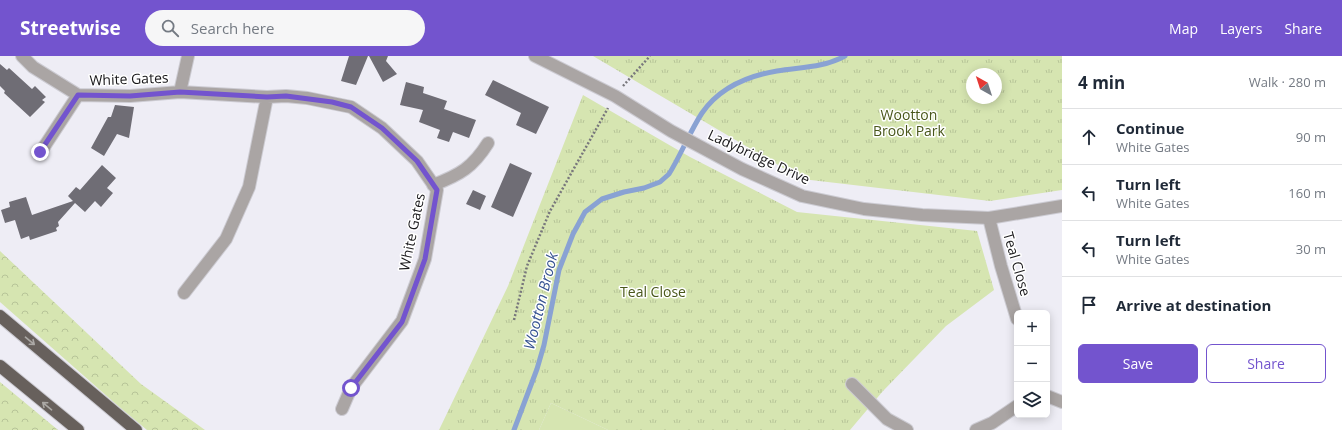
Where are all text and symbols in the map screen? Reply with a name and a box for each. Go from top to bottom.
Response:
search box [145,10,425,46]
text: Streetwise [20,15,121,41]
icon: search [159,17,181,39]
text: Search here [191,18,274,38]
text: Map [1169,19,1198,38]
text: Layers [1220,19,1262,38]
text: Share [1284,19,1322,38]
street label: White Gates [89,68,169,89]
north arrow [966,68,1002,104]
text: 4 min [1078,71,1125,94]
text: Walk · 280 m [1249,73,1326,91]
park label: Wootton Brook Park [873,105,946,140]
text: Continue [1116,118,1184,138]
street label: Ladybridge Drive [705,125,813,189]
icon: ahead [1078,126,1100,148]
text: 90 m [1296,128,1326,146]
text: White Gates [1116,138,1189,156]
route end [31,143,49,161]
text: Turn left [1116,174,1181,194]
icon: left [1078,182,1100,204]
text: 160 m [1288,184,1326,202]
street label: White Gates [394,191,429,273]
text: White Gates [1116,194,1189,212]
street label: Teal Close [999,230,1036,298]
text: Turn left [1116,230,1181,250]
icon: left [1078,238,1100,260]
text: 30 m [1296,240,1326,258]
water label: Wootton Brook [518,249,562,352]
text: White Gates [1116,250,1189,268]
park label: Teal Close [620,282,686,301]
icon: arrive [1078,294,1100,316]
text: Arrive at destination [1116,295,1271,315]
map controls [1014,310,1050,418]
button: + [1014,310,1050,346]
one-way arrow [24,337,35,346]
button: Save [1078,344,1198,383]
button: Share [1206,344,1326,383]
button: − [1014,346,1050,382]
route start [342,379,360,397]
button: layers [1014,382,1050,418]
one-way arrow [42,401,53,410]

